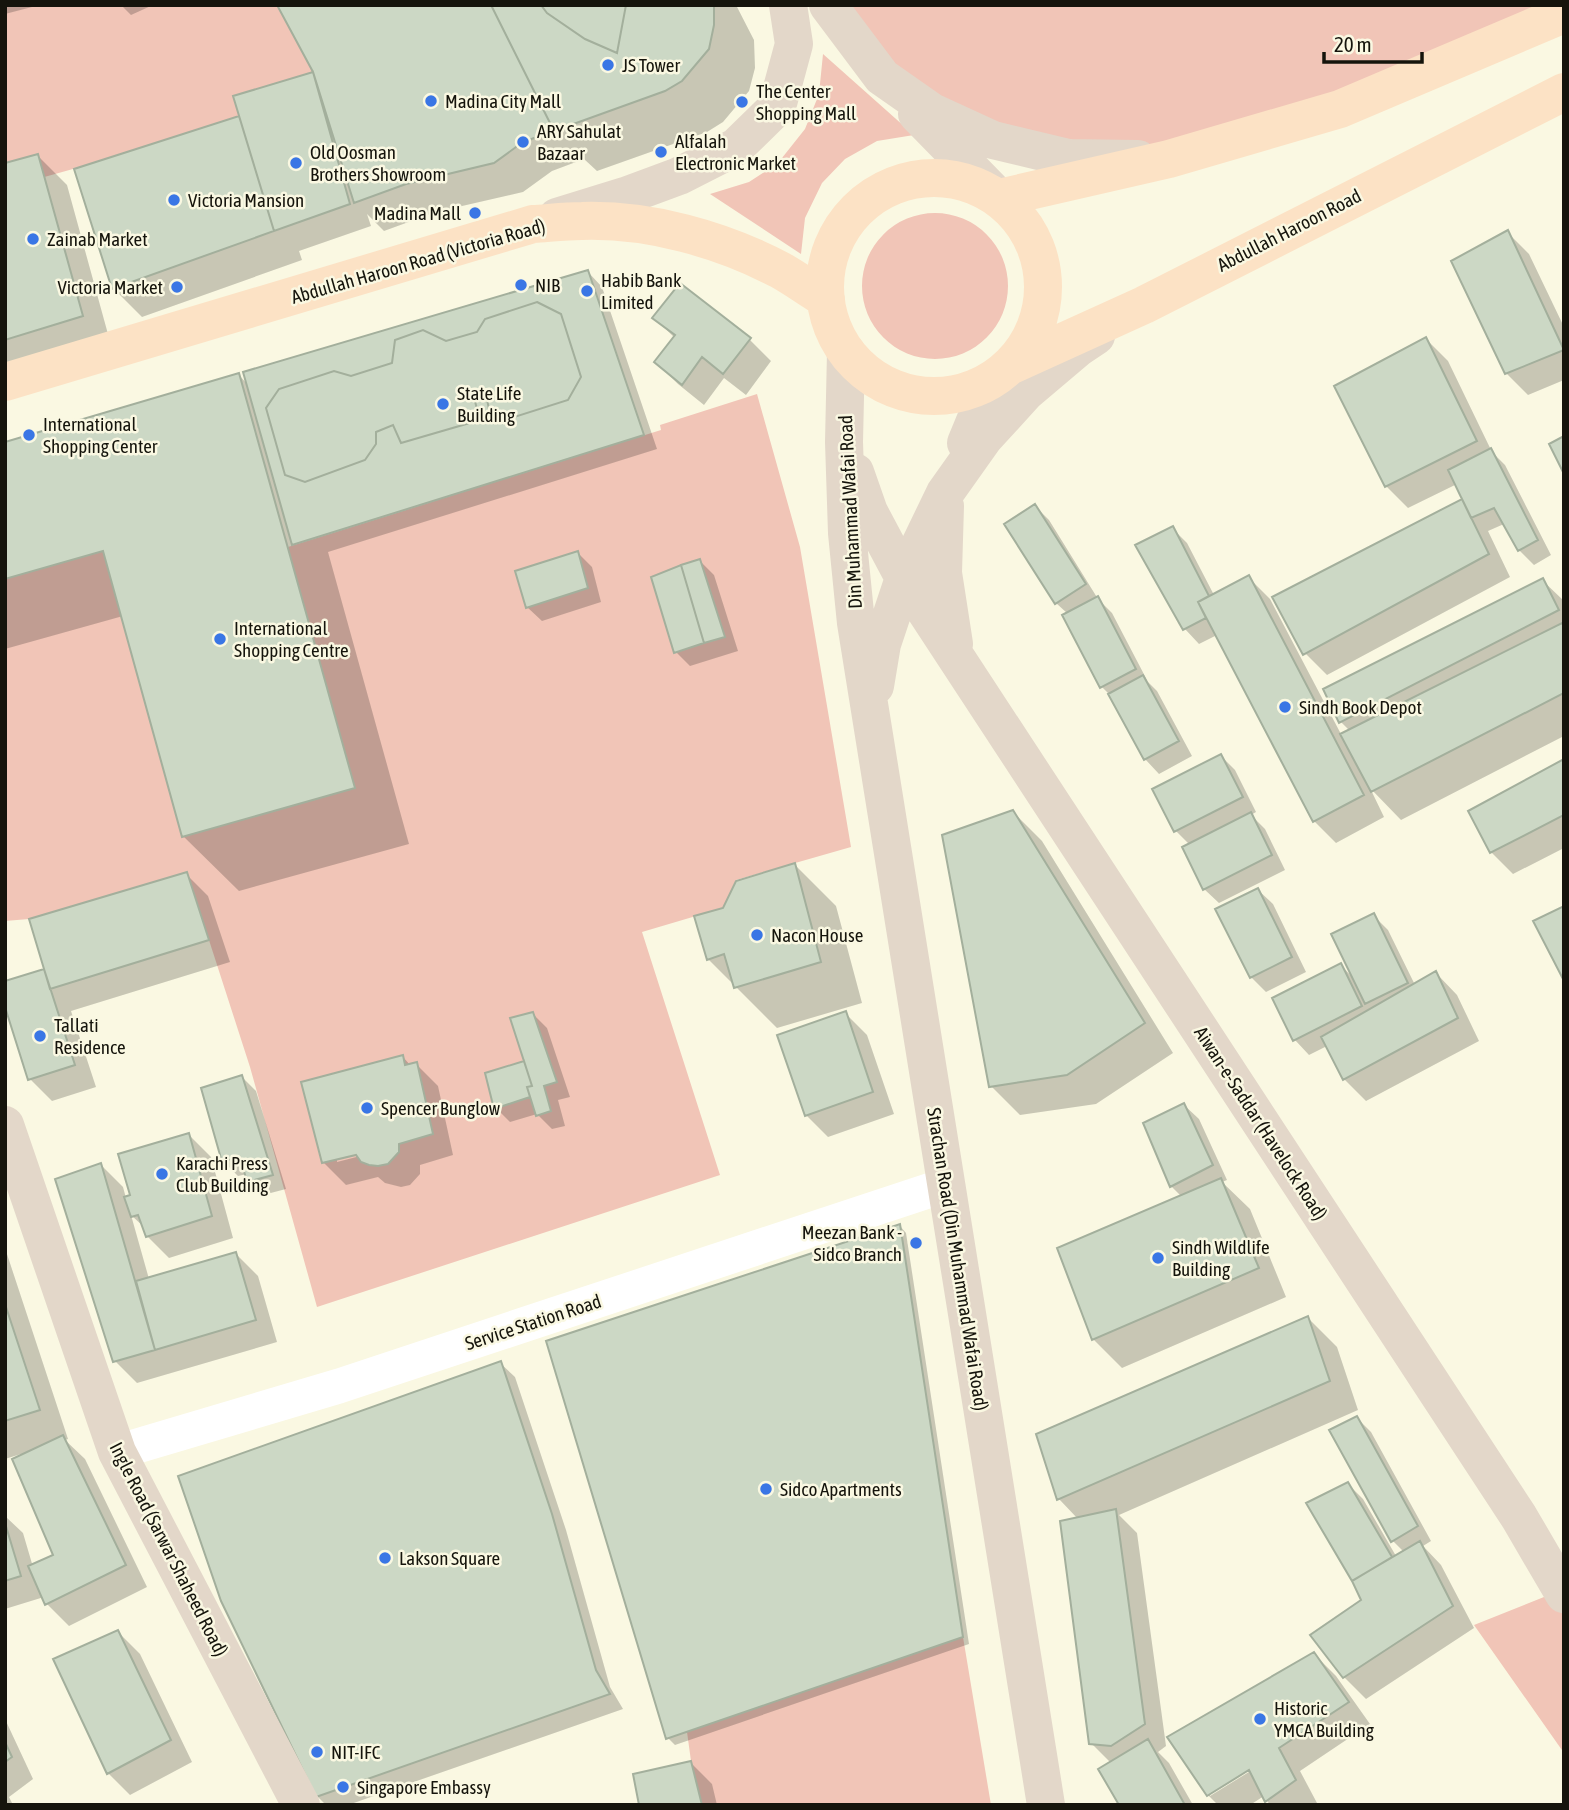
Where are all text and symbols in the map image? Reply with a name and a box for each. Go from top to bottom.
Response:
scale bar [1324,21,1422,65]
text: 20 m [1334,32,1372,56]
place label: JS Tower [622,54,680,76]
marker: JS Tower [600,57,616,73]
place label: The Center Shopping Mall [756,80,856,124]
place label: Madina City Mall [445,90,561,112]
marker: Madina City Mall [423,93,439,109]
marker: The Center Shopping Mall [734,94,750,110]
place label: ARY Sahulat Bazaar [537,120,621,164]
place label: Alfalah Electronic Market [675,130,796,174]
marker: ARY Sahulat Bazaar [515,134,531,150]
place label: Old Oosman Brothers Showroom [310,141,446,185]
marker: Alfalah Electronic Market [653,144,669,160]
marker: Old Oosman Brothers Showroom [288,155,304,171]
street label: Abdullah Haroon Road [1213,184,1365,276]
place label: Victoria Mansion [188,189,304,211]
marker: Victoria Mansion [166,192,182,208]
place label: Madina Mall [374,202,461,224]
marker: Madina Mall [467,205,483,221]
street label: Abdullah Haroon Road (Victoria Road) [289,214,547,308]
place label: Zainab Market [47,228,148,250]
marker: Zainab Market [25,231,41,247]
place label: Habib Bank Limited [601,269,682,313]
place label: NIB [535,274,560,296]
place label: Victoria Market [57,276,163,298]
marker: NIB [513,277,529,293]
marker: Victoria Market [169,279,185,295]
marker: Habib Bank Limited [579,283,595,299]
place label: State Life Building [457,382,521,426]
marker: State Life Building [435,396,451,412]
place label: International Shopping Center [43,413,158,457]
street label: Din Muhammad Wafai Road [834,415,866,609]
marker: International Shopping Center [21,427,37,443]
place label: International Shopping Centre [234,617,349,661]
marker: International Shopping Centre [212,631,228,647]
place label: Sindh Book Depot [1299,696,1422,718]
marker: Sindh Book Depot [1277,699,1293,715]
place label: Nacon House [771,924,863,946]
marker: Nacon House [749,927,765,943]
place label: Tallati Residence [54,1014,126,1058]
street label: Aiwan-e-Saddar (Havelock Road) [1190,1022,1332,1224]
marker: Tallati Residence [32,1028,48,1044]
place label: Spencer Bunglow [381,1097,501,1119]
marker: Spencer Bunglow [359,1100,375,1116]
street label: Strachan Road (Din Muhammad Wafai Road) [923,1106,993,1412]
place label: Karachi Press Club Building [176,1152,269,1196]
marker: Karachi Press Club Building [154,1166,170,1182]
place label: Meezan Bank - Sidco Branch [802,1221,902,1265]
marker: Meezan Bank - Sidco Branch [908,1235,924,1251]
place label: Sindh Wildlife Building [1172,1236,1270,1280]
marker: Sindh Wildlife Building [1150,1250,1166,1266]
street label: Service Station Road [462,1290,604,1354]
street label: Ingle Road (Sarwar Shaheed Road) [105,1438,233,1660]
place label: Sidco Apartments [780,1478,902,1500]
marker: Sidco Apartments [758,1481,774,1497]
place label: Lakson Square [399,1547,500,1569]
marker: Lakson Square [377,1550,393,1566]
place label: Historic YMCA Building [1274,1697,1375,1741]
marker: Historic YMCA Building [1252,1711,1268,1727]
place label: NIT-IFC [331,1741,381,1763]
marker: NIT-IFC [309,1744,325,1760]
place label: Singapore Embassy [357,1776,491,1798]
marker: Singapore Embassy [335,1779,351,1795]

